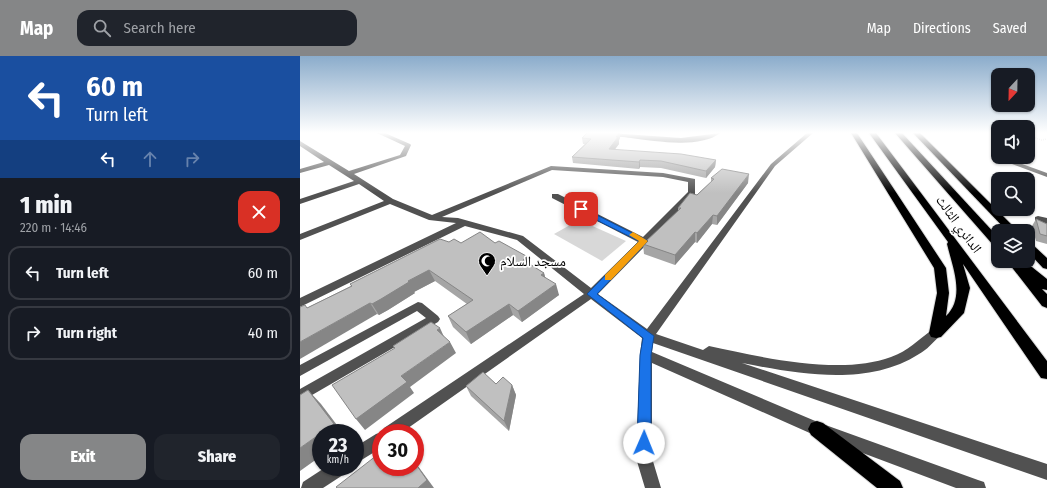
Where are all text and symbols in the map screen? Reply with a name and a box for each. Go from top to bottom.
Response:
search box [77,10,357,46]
text: Map [20,17,53,40]
icon: search [91,17,113,39]
text: Search here [123,19,196,37]
text: Map [867,20,891,37]
text: Directions [913,20,971,37]
text: Saved [993,20,1027,37]
north arrow [991,68,1035,112]
map controls [991,68,1035,268]
text: 60 m [86,70,143,103]
icon: left [20,72,72,124]
text: Turn left [86,104,148,126]
button: sound [991,120,1035,164]
icon: left [97,148,119,170]
icon: ahead [139,148,161,170]
icon: right [181,148,203,170]
button: search [991,172,1035,216]
text: 1 min [20,191,72,219]
button: close [238,191,280,233]
pin [564,192,598,226]
street label: الدائري الثالث [930,192,985,258]
icon: arrive [570,198,592,220]
text: 220 m · 14:46 [20,220,87,235]
button: layers [991,224,1035,268]
mosque icon: مسجد السلام [477,251,497,276]
place label: مسجد السلام [500,253,566,271]
icon: left [22,262,44,284]
text: Turn left [56,264,109,282]
text: 60 m [248,264,278,282]
icon: right [22,322,44,344]
text: Turn right [56,324,117,342]
text: 40 m [248,324,278,342]
position arrow [623,422,665,464]
speed limit sign: 30 [372,424,424,476]
text: 23 [329,433,347,457]
button: Exit [20,434,146,480]
button: Share [154,434,280,480]
text: km/h [327,454,349,466]

